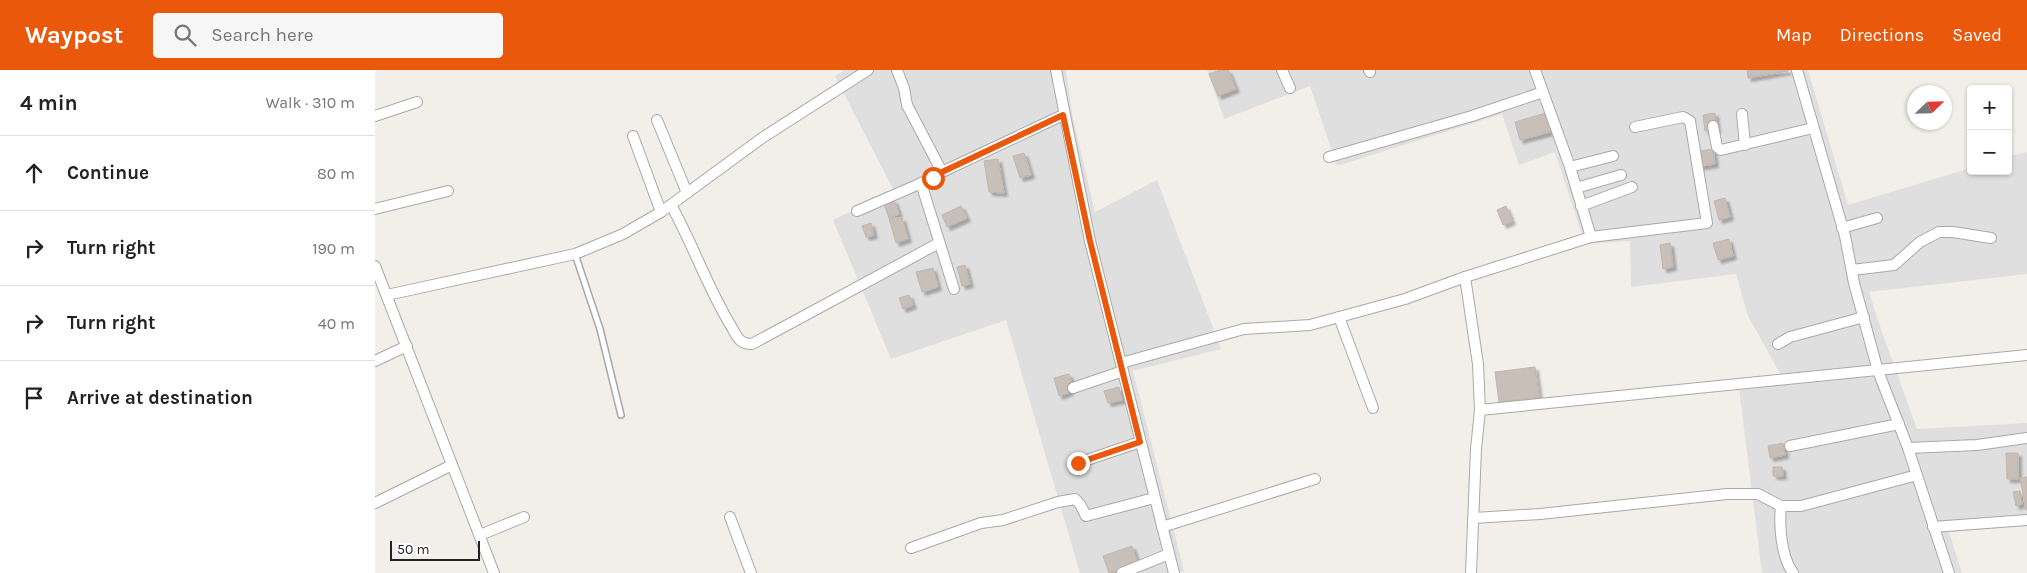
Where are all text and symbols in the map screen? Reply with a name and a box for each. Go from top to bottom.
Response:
search box [153,13,503,58]
text: Waypost [25,21,123,49]
icon: search [171,21,199,49]
text: Search here [211,24,313,46]
text: Map [1776,24,1812,46]
text: Directions [1840,24,1924,46]
text: Saved [1952,24,2002,46]
north arrow [1907,85,1952,130]
map controls [1967,85,2012,175]
button: + [1967,85,2012,130]
text: 4 min [20,91,78,115]
text: Walk · 310 m [265,93,355,112]
button: − [1967,130,2012,175]
icon: ahead [20,159,48,187]
text: Continue [67,162,149,184]
text: 80 m [317,164,355,183]
route start [922,167,945,190]
icon: right [20,234,48,262]
text: Turn right [67,237,156,259]
text: 190 m [312,239,355,258]
icon: right [20,309,48,337]
text: Turn right [67,312,156,334]
text: 40 m [318,314,355,333]
icon: arrive [20,384,48,412]
text: Arrive at destination [67,387,253,409]
route end [1067,452,1090,475]
scale bar [390,538,480,561]
text: 50 m [397,541,430,558]

